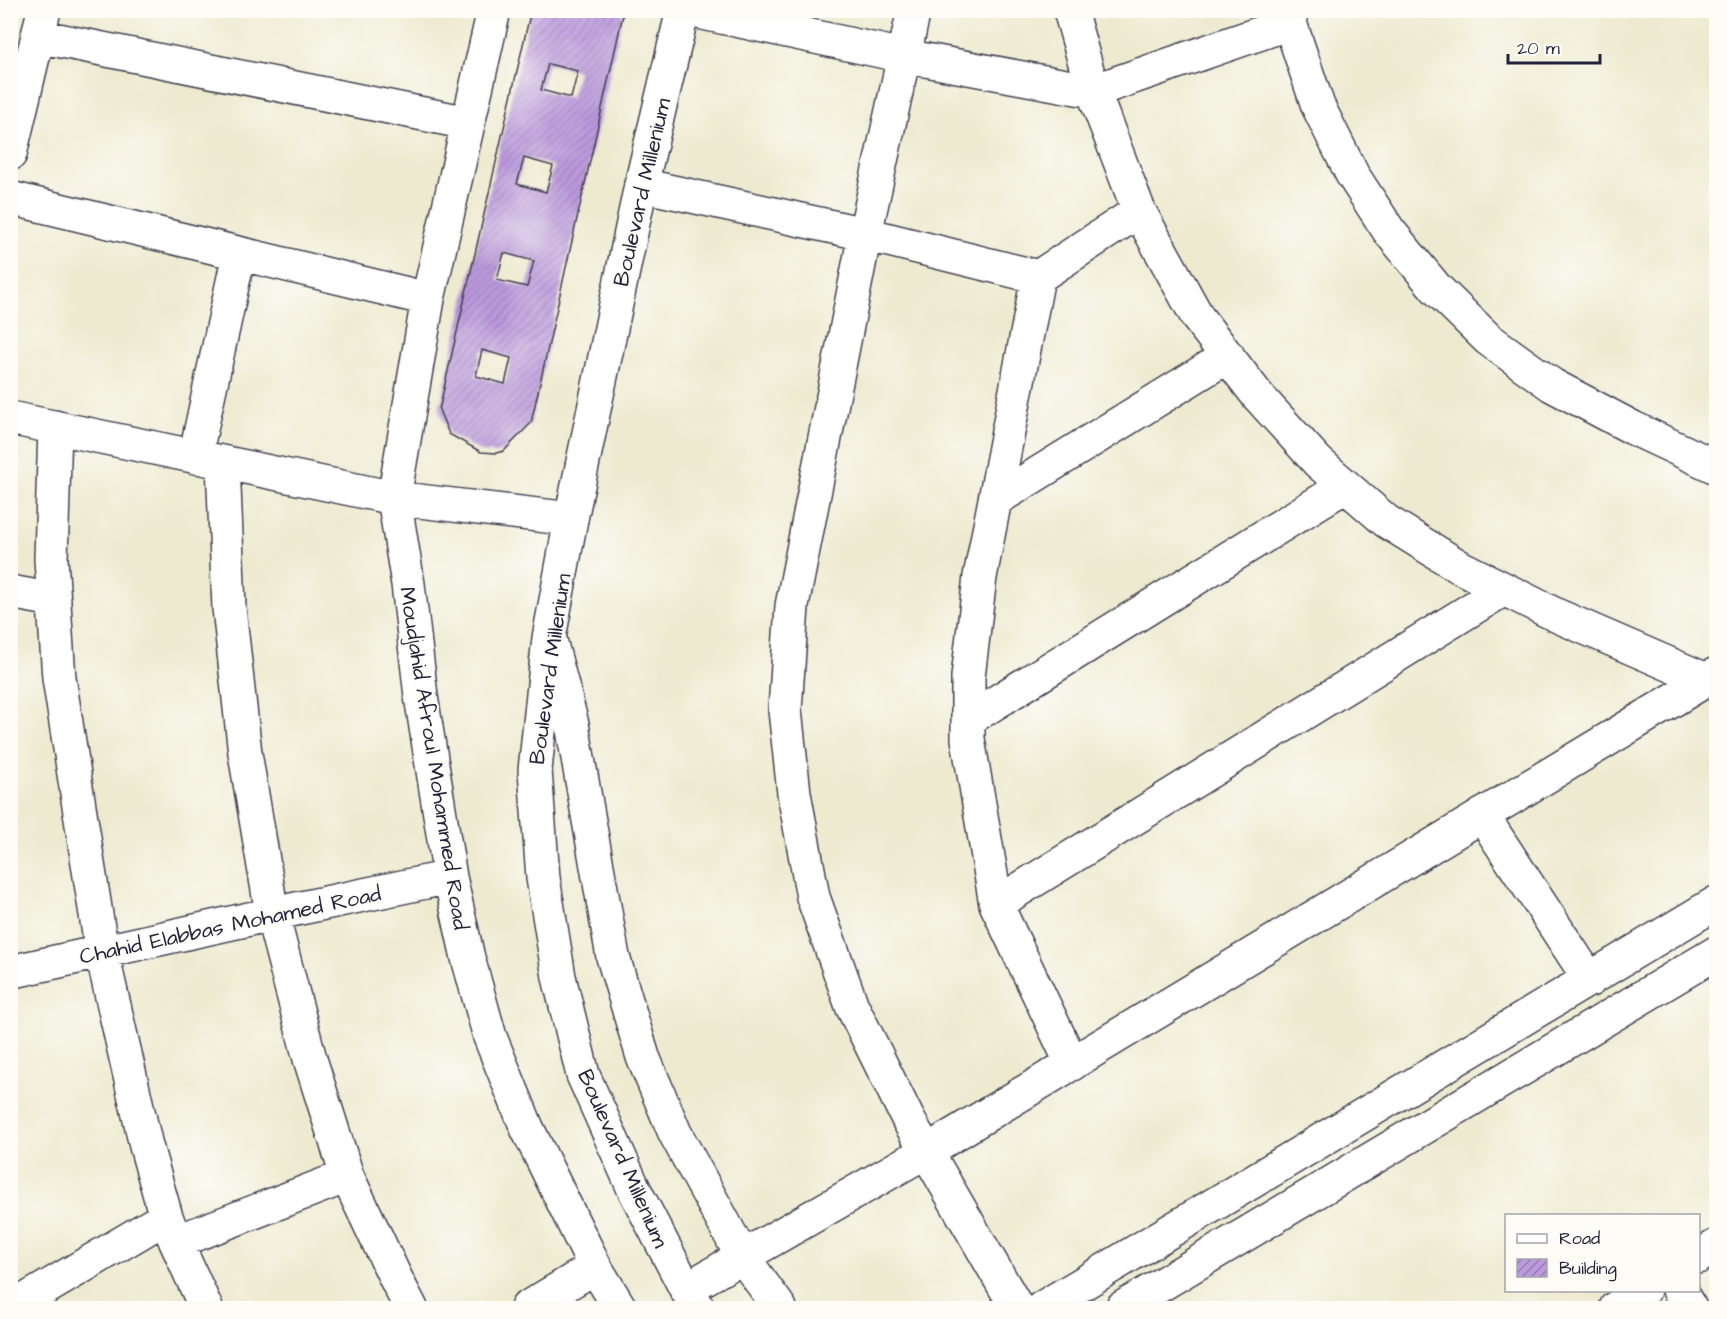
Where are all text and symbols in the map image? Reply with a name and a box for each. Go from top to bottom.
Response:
scale bar [1508,27,1600,65]
text: 20 m [1517,36,1560,61]
street label: Boulevard Millenium [606,95,679,290]
street label: Boulevard Millenium [522,572,579,767]
street label: Moudjahid Afroul Mohammed Road [391,584,476,932]
street label: Chahid Elabbas Mohamed Road [77,878,384,973]
street label: Boulevard Millenium [569,1064,676,1253]
legend [1505,1214,1700,1292]
text: Road [1559,1226,1600,1251]
text: Building [1559,1256,1617,1282]

